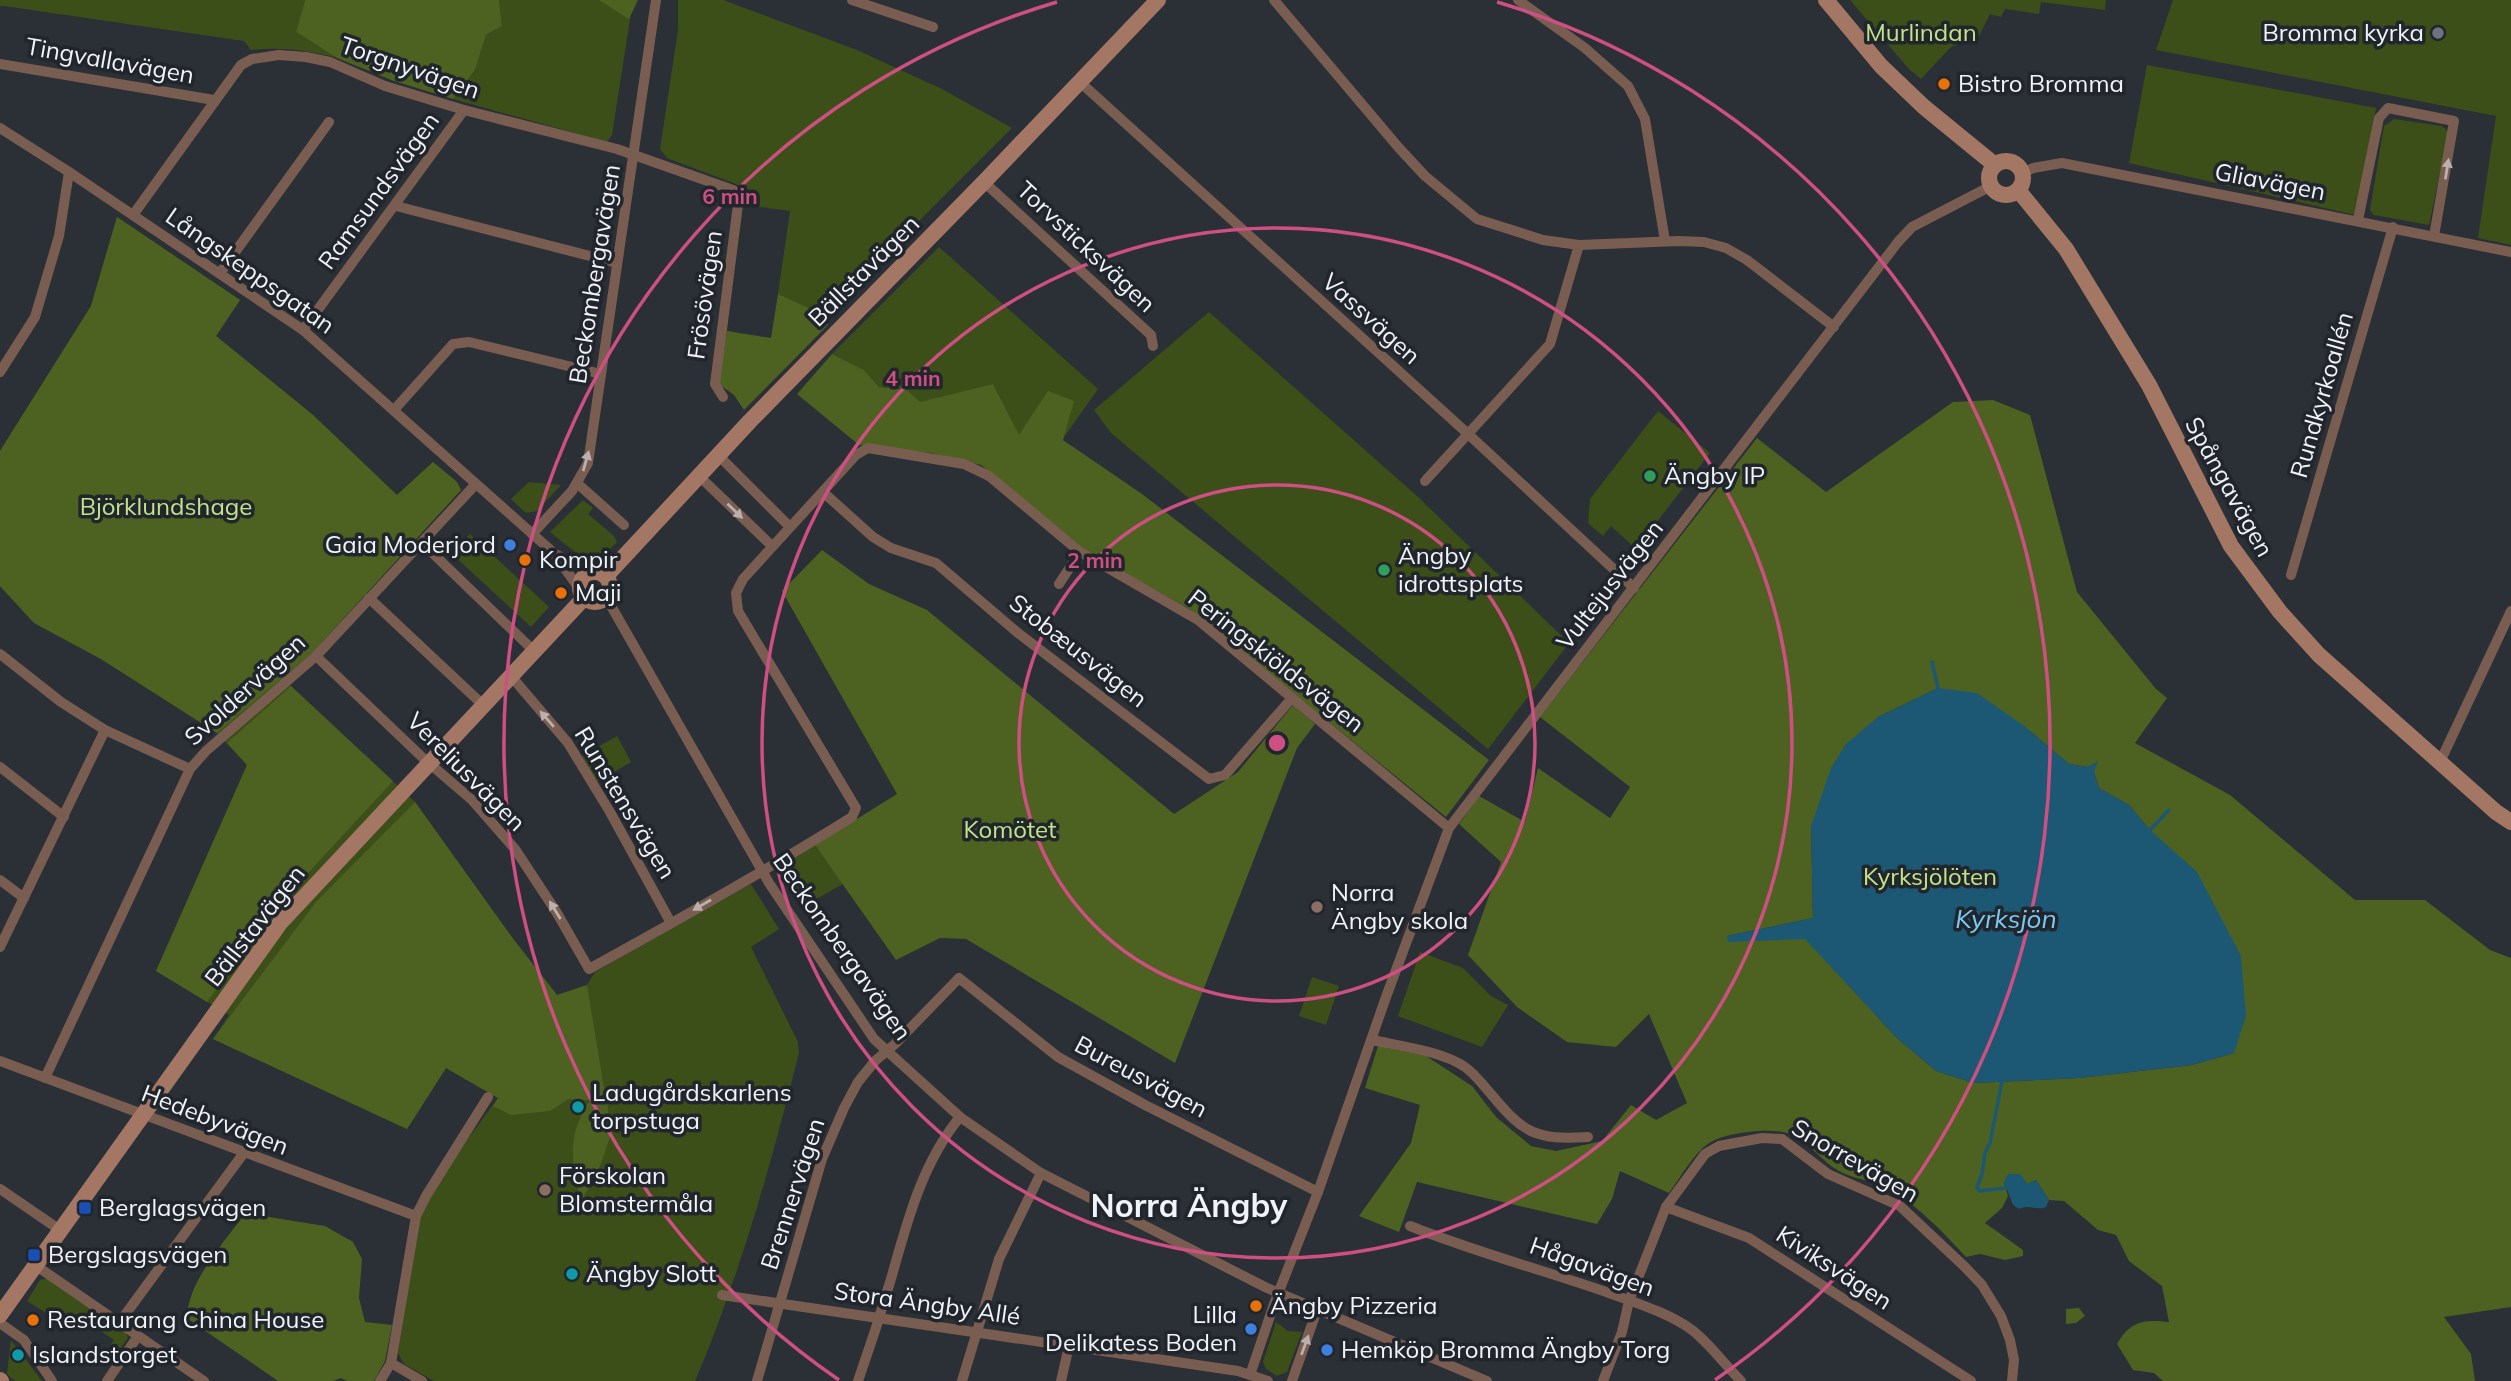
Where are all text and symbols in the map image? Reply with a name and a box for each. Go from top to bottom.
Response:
park label: Murlindan [1865,17,1977,47]
place label: Bromma kyrka [2263,17,2424,47]
marker: Bromma kyrka [2430,25,2446,41]
street label: Torgnyvägen [337,29,484,105]
street label: Tingvallavägen [24,30,197,90]
place label: Bistro Bromma [1958,68,2124,98]
marker: Bistro Bromma [1936,76,1952,92]
street label: Ramsundsvägen [311,106,445,275]
street label: Gliavägen [2212,156,2328,206]
one-way arrow [2442,158,2453,180]
street label: Beckombergavägen [562,162,626,386]
street label: Torvsticksvägen [1011,174,1162,318]
text: 6 min [702,183,758,209]
street label: Långskeppsgatan [160,201,341,340]
street label: Bällstavägen [801,208,925,332]
street label: Frösövägen [680,229,728,361]
street label: Vassvägen [1316,266,1427,370]
street label: Rundkyrkoallén [2283,308,2359,481]
text: 4 min [885,365,941,391]
street label: Spångavägen [2179,411,2281,562]
one-way arrow [582,451,592,472]
place label: Ängby IP [1664,460,1765,490]
marker: Ängby IP [1642,468,1658,484]
park label: Björklundshage [80,491,252,521]
one-way arrow [726,502,743,518]
street label: Vultejusvägen [1549,514,1669,655]
place label: Gaia Moderjord [325,529,496,559]
marker: Gaia Moderjord [502,537,518,553]
place label: Ängby idrottsplats [1398,540,1523,598]
place label: Kompir [539,544,618,574]
text: 2 min [1067,547,1123,573]
marker: Kompir [517,552,533,568]
marker: Ängby idrottsplats [1376,562,1392,578]
place label: Maji [575,577,621,607]
street label: Peringskiöldsvägen [1183,582,1371,738]
marker: Maji [553,585,569,601]
street label: Stobæusvägen [1004,587,1154,713]
street label: Svoldervägen [178,627,311,751]
street label: Vereliusvägen [401,706,532,837]
one-way arrow [539,710,555,728]
street label: Runstensvägen [569,721,683,884]
centre of rings [1265,731,1289,755]
park label: Komötet [963,814,1057,844]
street label: Beckombergavägen [767,847,919,1046]
street label: Bällstavägen [198,859,311,992]
park label: Kyrksjölöten [1863,861,1997,891]
place label: Norra Ängby skola [1331,877,1468,935]
one-way arrow [693,898,712,911]
marker: Norra Ängby skola [1309,899,1325,915]
one-way arrow [548,901,561,920]
water label: Kyrksjön [1955,902,2057,935]
street label: Bureusvägen [1070,1029,1213,1124]
street label: Hedebyvägen [138,1077,293,1161]
place label: Ladugårdskarlens torpstuga [592,1077,792,1135]
marker: Ladugårdskarlens torpstuga [570,1099,586,1115]
street label: Snorrevägen [1787,1112,1924,1209]
street label: Brennervägen [753,1114,831,1273]
place label: Förskolan Blomstermåla [559,1160,713,1218]
marker: Förskolan Blomstermåla [537,1182,553,1198]
district label: Norra Ängby [1091,1185,1288,1225]
place label: Berglagsvägen [99,1192,266,1222]
marker: Berglagsvägen [77,1200,93,1216]
street label: Kiviksvägen [1771,1219,1898,1316]
street label: Hågavägen [1526,1230,1659,1302]
place label: Bergslagsvägen [48,1239,227,1269]
marker: Bergslagsvägen [26,1247,42,1263]
place label: Ängby Slott [586,1258,716,1288]
marker: Ängby Slott [564,1266,580,1282]
street label: Stora Ängby Allé [832,1275,1022,1331]
place label: Ängby Pizzeria [1270,1290,1437,1320]
marker: Ängby Pizzeria [1248,1298,1264,1314]
place label: Lilla Delikatess Boden [1045,1299,1237,1357]
place label: Restaurang China House [47,1304,324,1334]
marker: Restaurang China House [25,1312,41,1328]
marker: Lilla Delikatess Boden [1243,1321,1259,1337]
place label: Hemköp Bromma Ängby Torg [1341,1334,1670,1364]
one-way arrow [1300,1335,1311,1356]
place label: Islandstorget [32,1339,177,1369]
marker: Hemköp Bromma Ängby Torg [1319,1342,1335,1358]
marker: Islandstorget [10,1347,26,1363]

